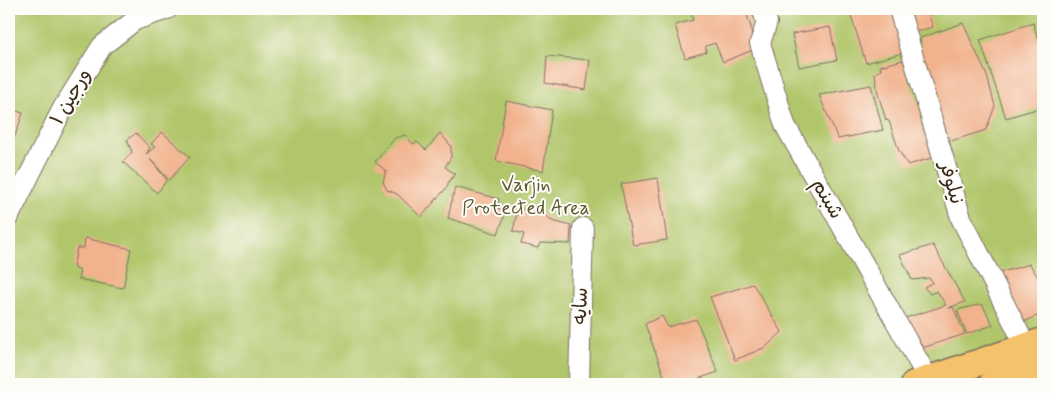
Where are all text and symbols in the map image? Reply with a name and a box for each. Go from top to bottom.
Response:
street label: ورجین ۱ [44,64,98,130]
street label: نیلوفر [931,157,970,208]
park label: Varjin Protected Area [462,172,590,222]
street label: شبنم [805,174,849,224]
street label: سایه [567,287,595,325]

